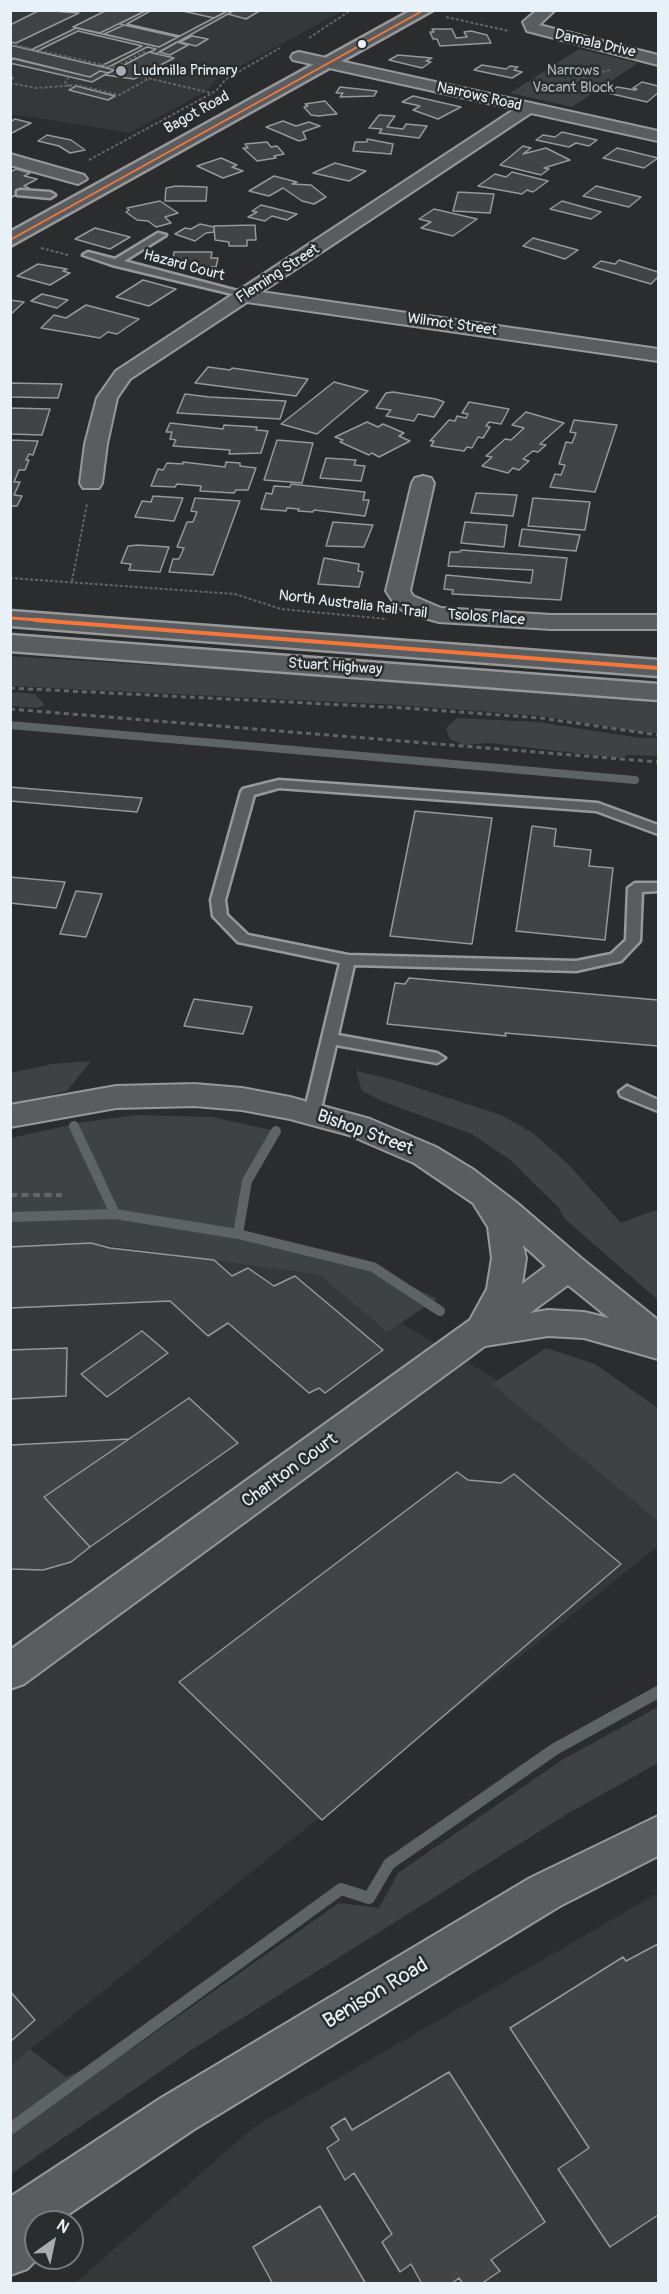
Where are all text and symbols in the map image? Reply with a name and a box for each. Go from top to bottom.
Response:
street label: Damala Drive [553,26,637,62]
unlabelled marker [356,38,368,50]
place label: Ludmilla Primary [133,62,237,80]
park label: Narrows Vacant Block [532,62,614,97]
marker: Ludmilla Primary [114,64,128,78]
street label: Narrows Road [435,78,523,116]
street label: Bagot Road [161,88,233,138]
street label: Fleming Street [233,240,323,308]
street label: Hazard Court [142,247,226,285]
street label: Wilmot Street [406,310,498,340]
street label: North Australia Rail Trail [278,587,428,623]
street label: Tsolos Place [447,606,525,630]
street label: Stuart Highway [287,655,383,679]
street label: Bishop Street [314,1106,416,1160]
street label: Charlton Court [238,1429,342,1513]
street label: Benison Road [319,1953,433,2035]
north arrow [24,2210,84,2270]
text: N [53,2215,73,2238]

